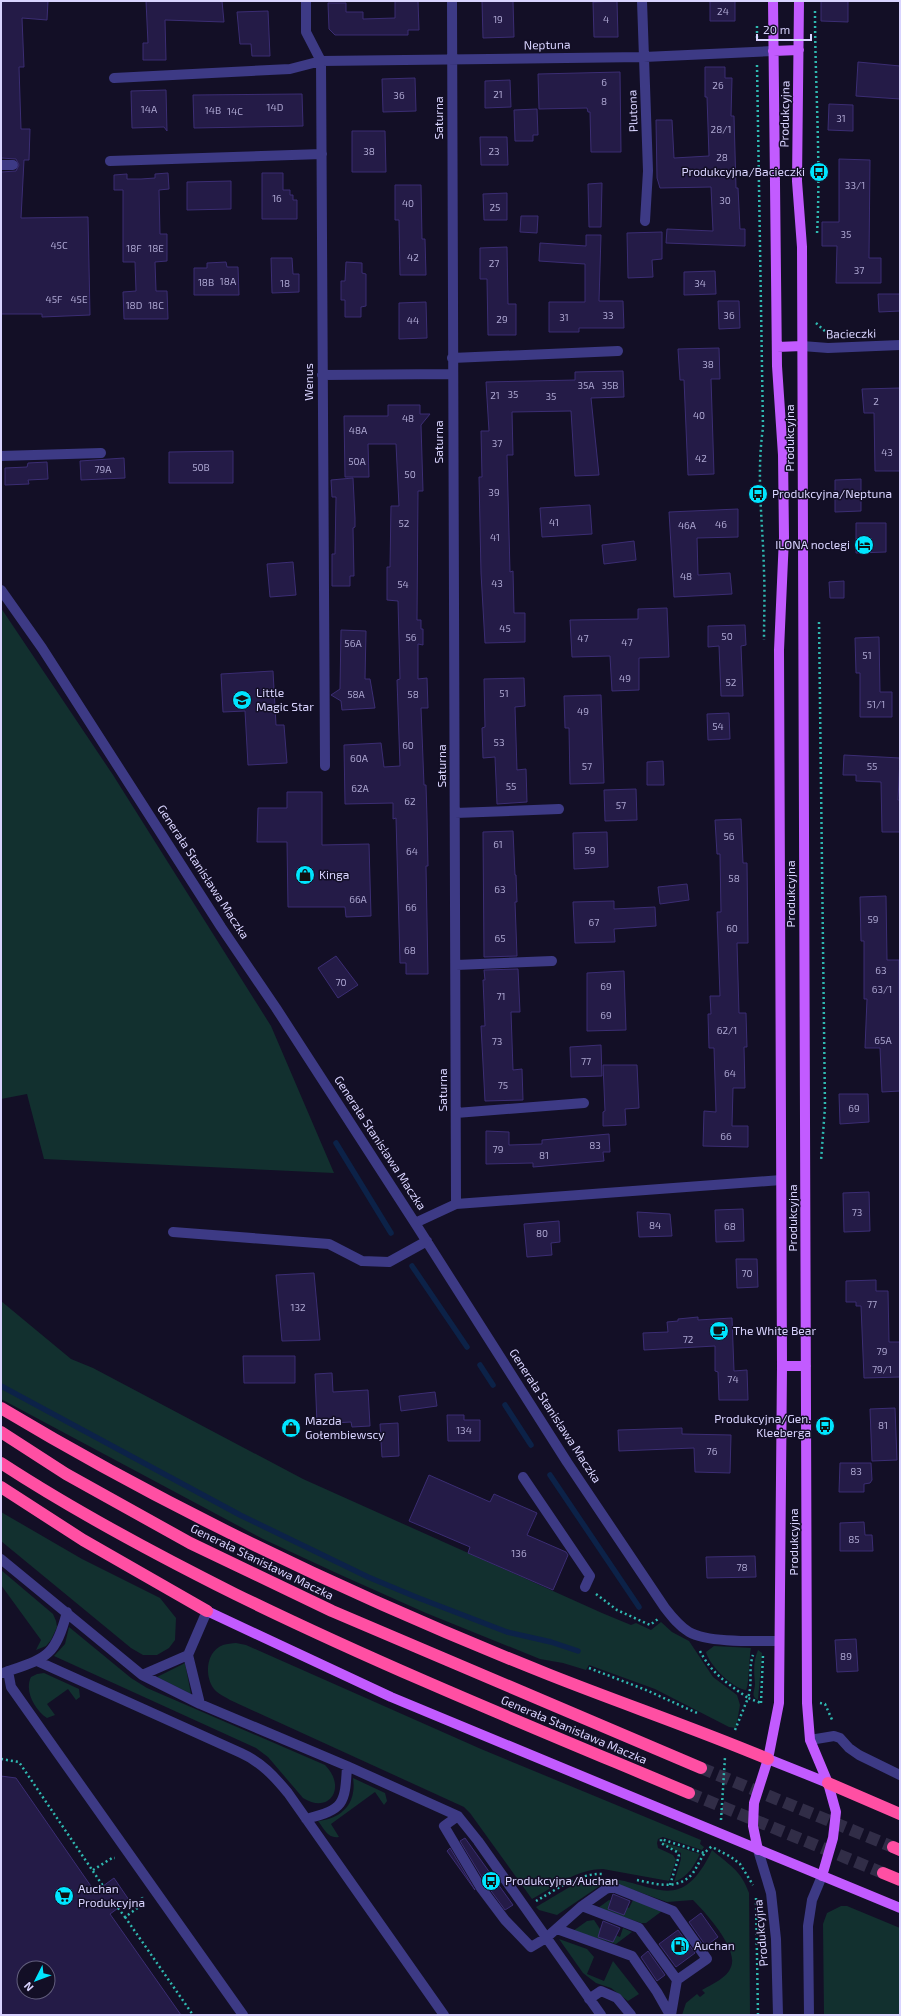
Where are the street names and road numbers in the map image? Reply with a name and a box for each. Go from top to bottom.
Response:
street label: Neptuna [523,37,571,51]
street label: Produkcyjna [776,80,793,148]
street label: Plutona [624,90,640,132]
street label: Saturna [431,96,445,140]
street label: Bacieczki [826,326,876,340]
street label: Wenus [301,363,315,401]
street label: Produkcyjna [782,405,797,471]
street label: Saturna [431,420,445,464]
street label: Saturna [434,744,448,788]
street label: Generała Stanisława Maczka [155,802,253,941]
street label: Produkcyjna [783,861,798,927]
street label: Saturna [435,1068,449,1112]
street label: Generała Stanisława Maczka [332,1073,430,1212]
street label: Produkcyjna [785,1185,800,1251]
street label: Generała Stanisława Maczka [507,1346,605,1485]
street label: Produkcyjna [786,1509,801,1575]
street label: Generała Stanisława Maczka [189,1520,336,1602]
street label: Generała Stanisława Maczka [499,1692,650,1766]
street label: Produkcyjna [750,1899,771,1967]

